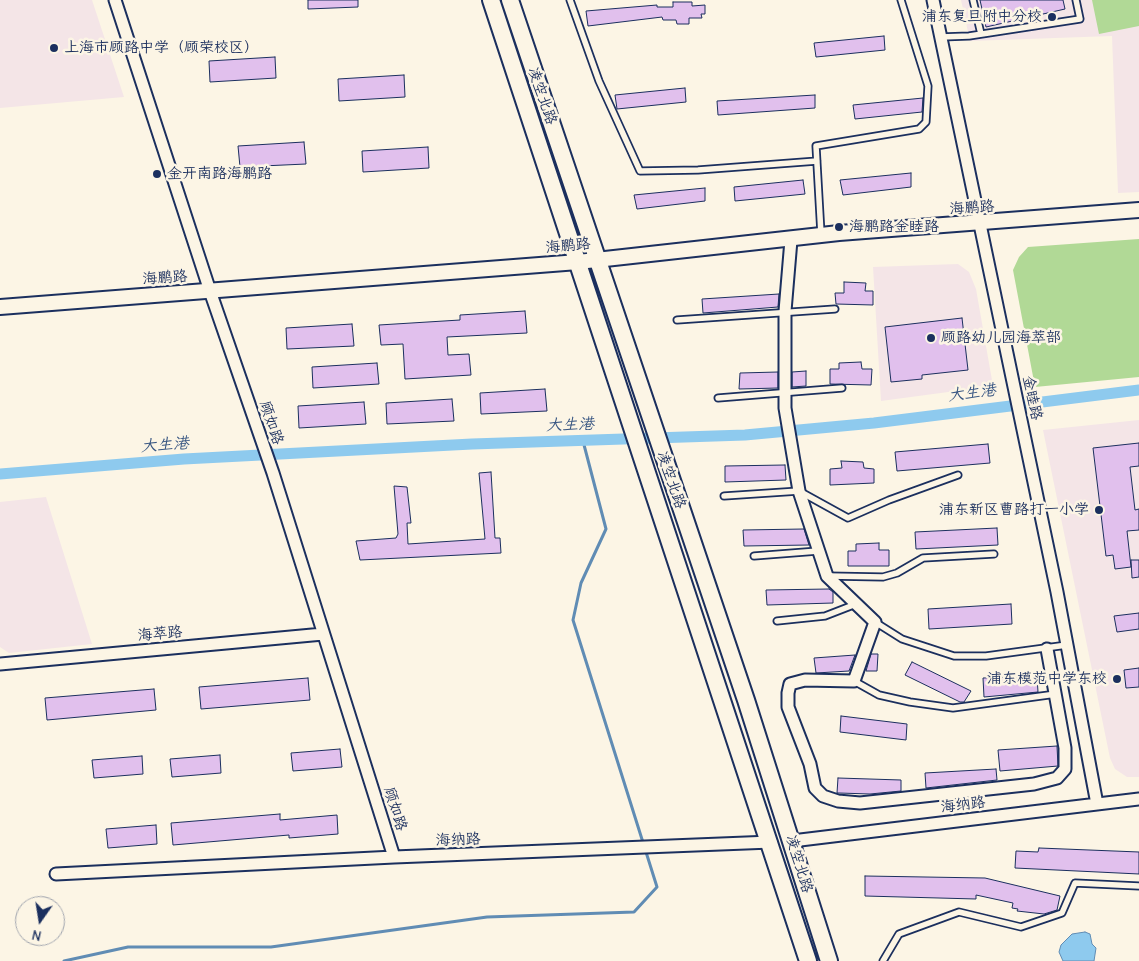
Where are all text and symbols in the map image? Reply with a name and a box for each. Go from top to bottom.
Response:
place label: 浦东复旦附中分校 [922,8,1042,26]
marker: 浦东复旦附中分校 [1046,11,1058,23]
place label: 上海市顾路中学（顾荣校区） [64,39,259,57]
marker: 上海市顾路中学（顾荣校区） [48,42,60,54]
street label: 凌空北路 [524,65,560,127]
place label: 金开南路海鹏路 [167,165,272,183]
marker: 金开南路海鹏路 [151,168,163,180]
street label: 海鹏路 [949,197,995,219]
place label: 海鹏路金睦路 [849,218,939,236]
marker: 海鹏路金睦路 [833,221,845,233]
street label: 海鹏路 [545,235,591,257]
street label: 海鹏路 [142,267,188,289]
place label: 顾路幼儿园海萃部 [941,329,1061,347]
marker: 顾路幼儿园海萃部 [925,332,937,344]
street label: 金睦路 [1019,374,1045,422]
water label: 大生港 [947,381,997,405]
street label: 顾如路 [255,399,287,447]
water label: 大生港 [546,415,594,435]
water label: 大生港 [140,434,190,456]
street label: 凌空北路 [653,449,689,511]
place label: 浦东新区曹路打一小学 [939,501,1089,519]
marker: 浦东新区曹路打一小学 [1093,504,1105,516]
street label: 海萃路 [137,623,183,645]
place label: 浦东模范中学东校 [987,670,1107,688]
marker: 浦东模范中学东校 [1111,673,1123,685]
street label: 顾如路 [379,785,411,833]
street label: 海纳路 [940,793,986,817]
street label: 海纳路 [435,830,481,850]
street label: 凌空北路 [782,833,816,895]
north arrow [15,896,65,946]
text: N [30,926,43,944]

